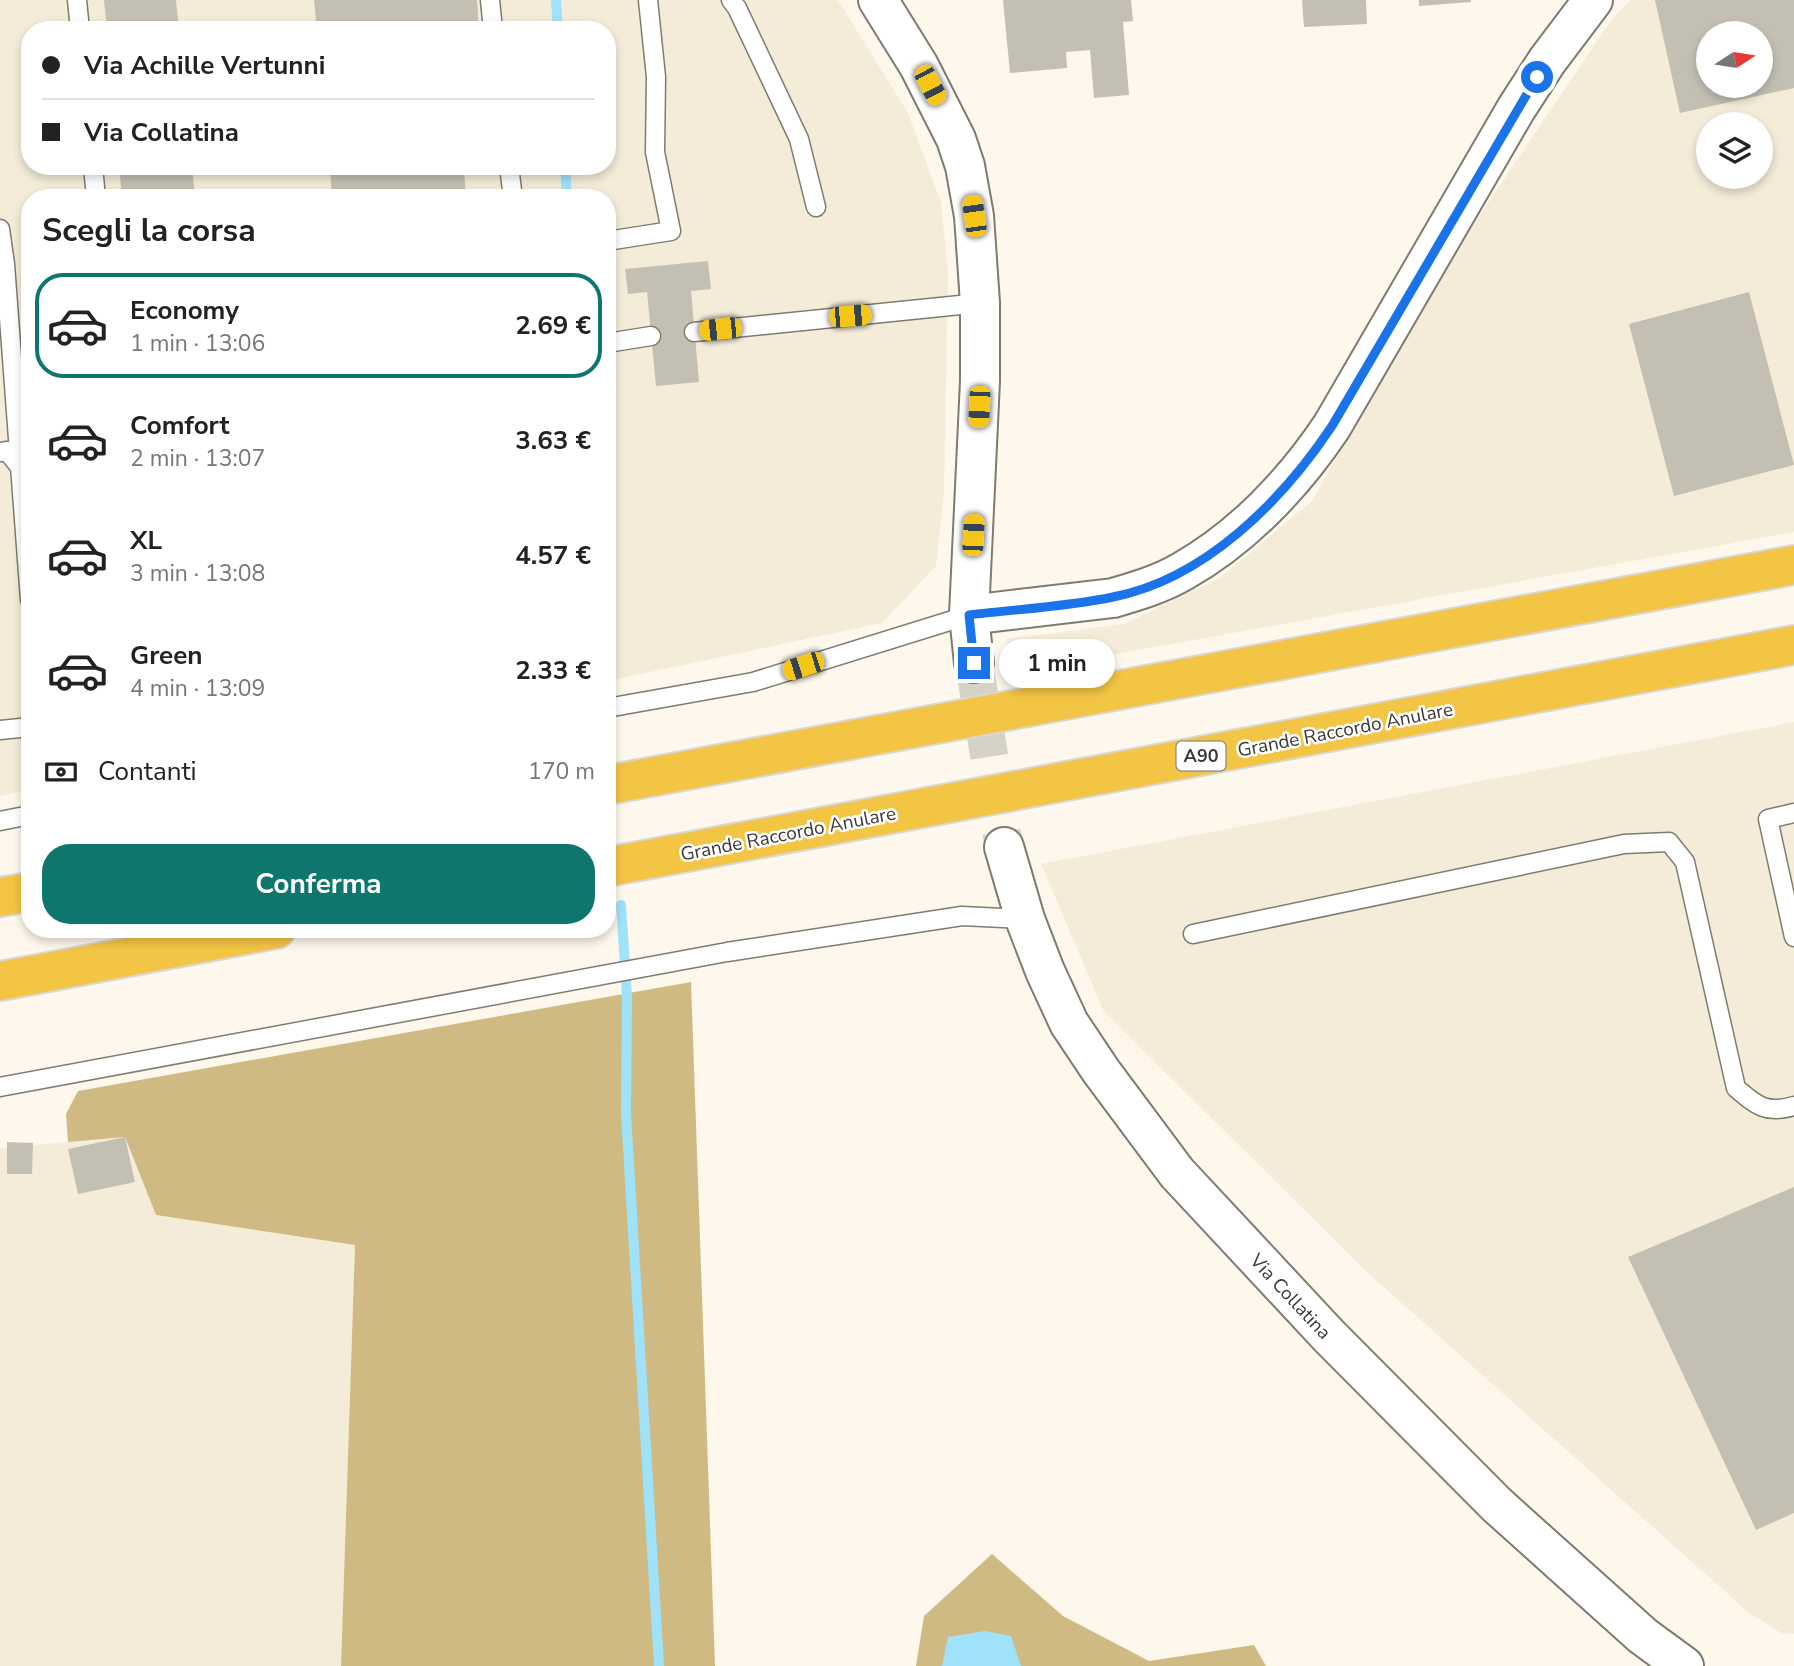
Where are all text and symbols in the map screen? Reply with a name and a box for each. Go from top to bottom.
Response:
north arrow [1696,21,1773,98]
map controls [1696,21,1773,189]
text: Via Achille Vertunni [84,48,325,83]
route start [1521,61,1553,93]
car [911,62,950,108]
button: layers [1696,112,1773,189]
text: Via Collatina [84,115,239,150]
car [961,194,988,238]
text: Scegli la corsa [42,209,256,252]
text: Economy [130,293,239,328]
icon: car [46,294,109,357]
car [829,304,872,328]
text: 2.69 € [515,308,591,343]
car [699,316,742,342]
text: 1 min · 13:06 [130,328,265,359]
car [968,385,991,429]
text: Comfort [130,408,230,443]
icon: car [46,409,109,472]
text: 3.63 € [515,423,591,458]
text: 2 min · 13:07 [130,443,265,474]
car [962,513,985,557]
text: XL [130,523,162,558]
icon: car [46,524,109,587]
text: 4.57 € [515,538,591,573]
text: 3 min · 13:08 [130,558,265,589]
text: Green [130,638,203,673]
callout: 1 min [998,638,1114,688]
icon: car [46,639,109,702]
route end [958,647,990,679]
text: 1 min [1027,648,1087,679]
car [780,650,827,682]
text: 2.33 € [515,653,591,688]
text: 4 min · 13:09 [130,673,265,704]
street label: Grande Raccordo Anulare [1235,696,1455,764]
road number: A90 [1176,742,1226,770]
icon: cash [42,753,80,791]
text: Contanti [98,754,197,789]
text: 170 m [528,756,595,787]
street label: Grande Raccordo Anulare [678,800,898,868]
button: Conferma [42,844,595,924]
street label: Via Collatina [1243,1247,1337,1345]

